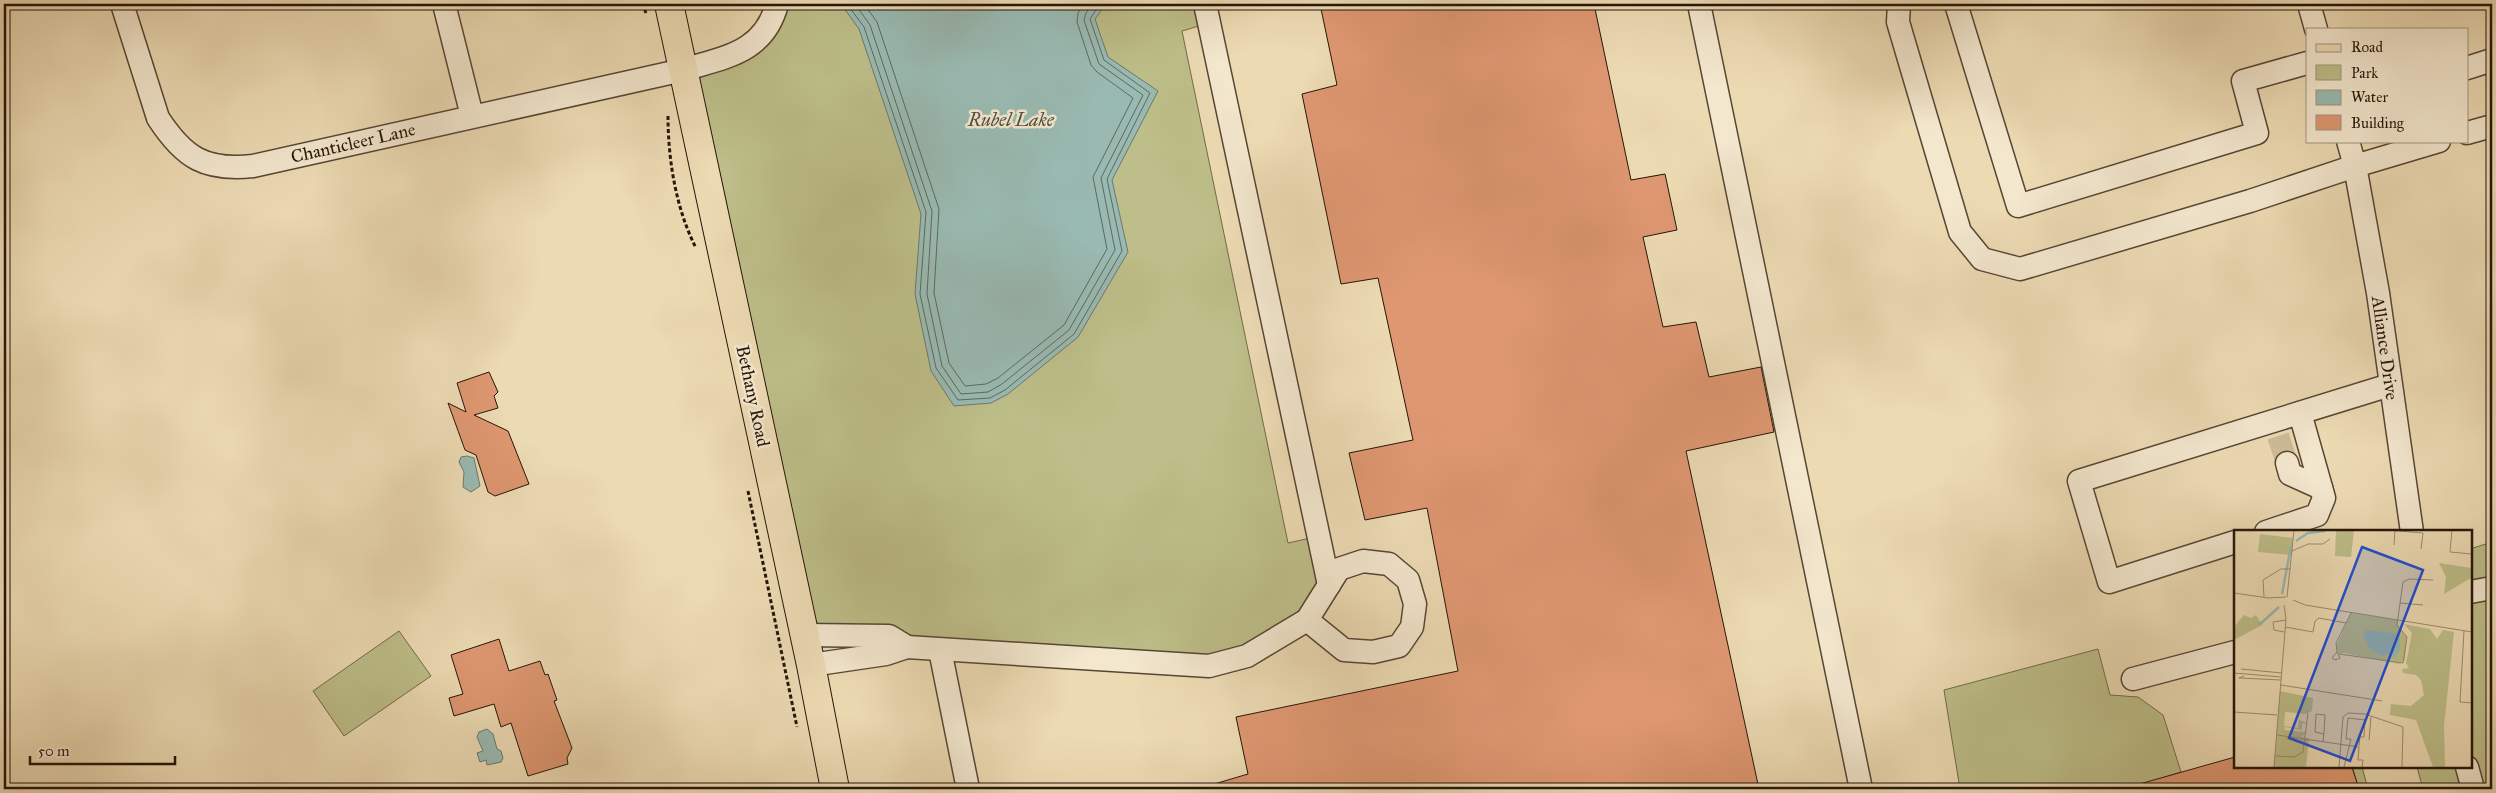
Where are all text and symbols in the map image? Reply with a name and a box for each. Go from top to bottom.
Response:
legend [2306,28,2468,142]
text: Road [2351,38,2383,56]
text: Park [2351,64,2378,82]
text: Water [2351,88,2388,106]
water label: Rubel Lake [967,108,1055,131]
text: Building [2351,114,2405,132]
street label: Chanticleer Lane [289,118,417,168]
street label: Alliance Drive [2367,294,2403,401]
street label: Bethany Road [731,343,775,449]
inset map [2234,530,2471,768]
scale bar [30,733,175,765]
text: 50 m [38,742,70,760]

